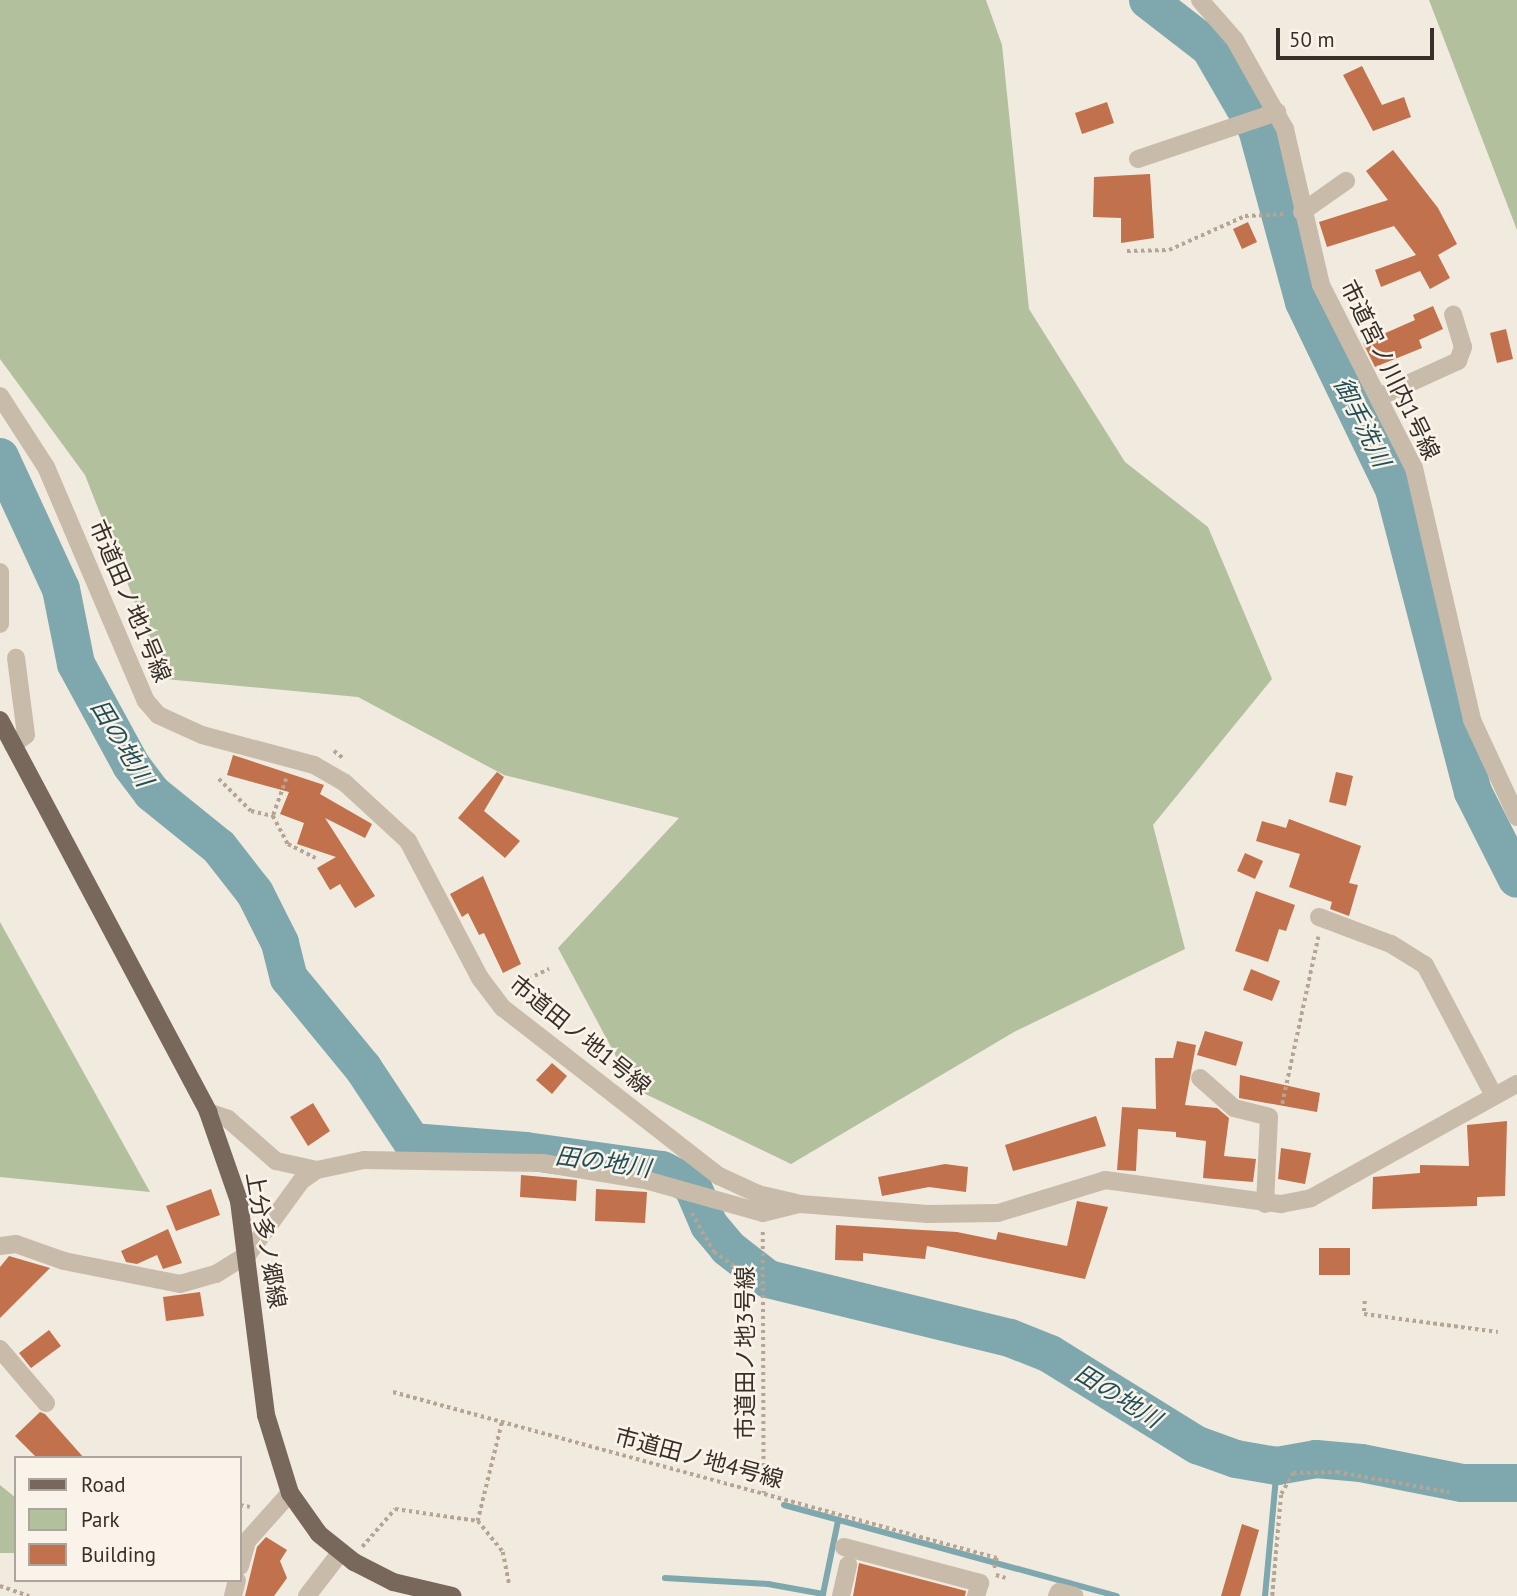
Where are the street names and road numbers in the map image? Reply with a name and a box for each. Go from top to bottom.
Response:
street label: 市道宮ノ川内1号線 [1335,276,1445,464]
street label: 市道田ノ地1号線 [83,516,177,686]
street label: 市道田ノ地1号線 [504,970,656,1100]
street label: 上分多ノ郷線 [240,1170,292,1310]
street label: 市道田ノ地3号線 [731,1266,759,1440]
street label: 市道田ノ地4号線 [612,1422,786,1494]

